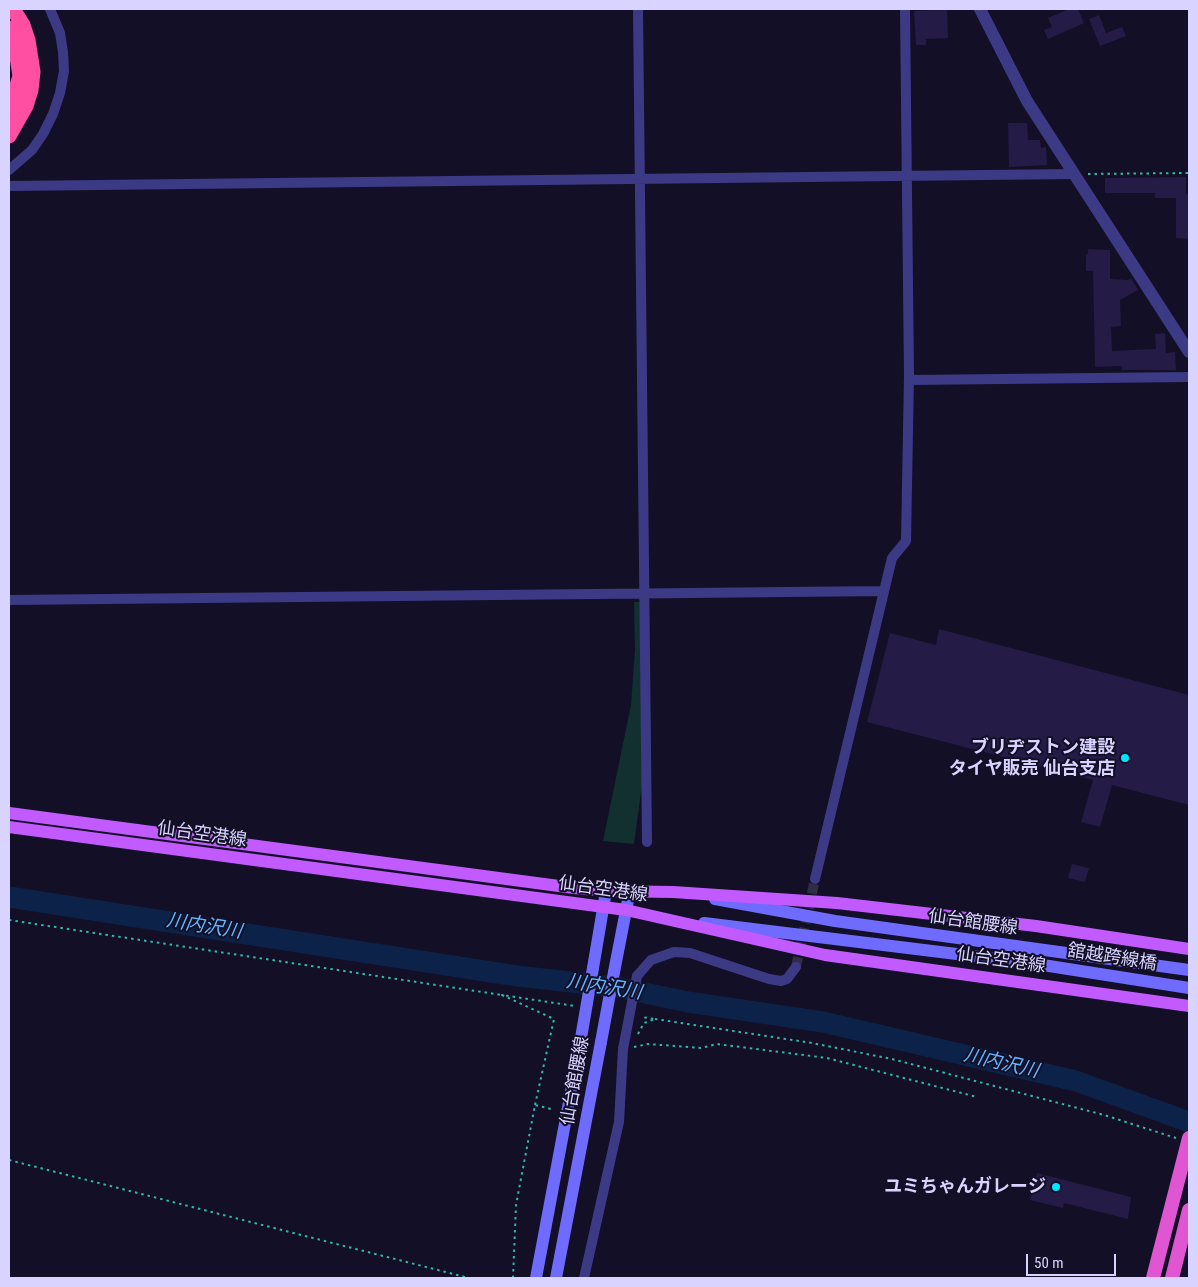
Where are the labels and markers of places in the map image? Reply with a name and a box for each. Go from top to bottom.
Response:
place label: ブリヂストン建設 タイヤ販売 仙台支店 [949,737,1115,780]
marker: ブリヂストン建設 タイヤ販売 仙台支店 [1119,752,1131,764]
place label: ユミちゃんガレージ [884,1176,1046,1198]
marker: ユミちゃんガレージ [1050,1181,1062,1193]

